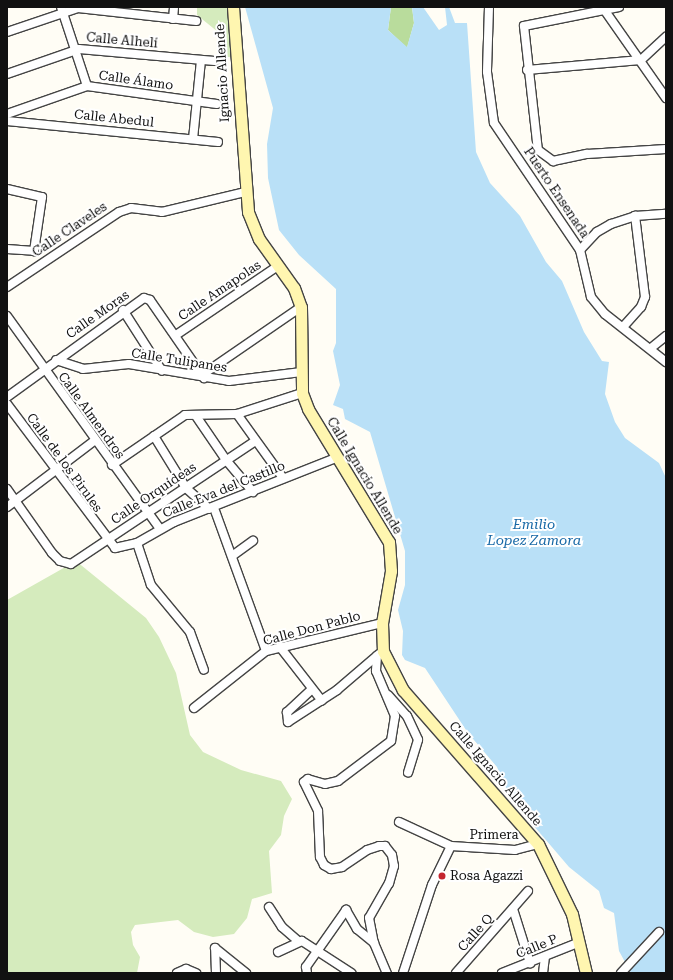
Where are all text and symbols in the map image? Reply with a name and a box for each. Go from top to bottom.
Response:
street label: Ignacio Allende [213,23,233,123]
street label: Calle Alhelí [86,30,158,52]
street label: Calle Álamo [98,68,174,94]
street label: Calle Abedul [73,107,155,131]
street label: Puerto Ensenada [520,145,592,241]
street label: Calle Claveles [30,199,110,261]
street label: Calle Amapolas [176,258,264,324]
street label: Calle Moras [63,288,133,342]
street label: Calle Tulipanes [130,346,228,376]
street label: Calle Almendros [54,370,128,462]
street label: Calle de los Pirules [23,411,105,515]
street label: Calle Ignacio Allende [323,415,405,537]
street label: Calle Eva del Castillo [160,458,288,522]
street label: Calle Orquídeas [108,460,200,528]
water label: Emilio Lopez Zamora [487,516,581,548]
street label: Calle Don Pablo [262,609,362,649]
street label: Calle Ignacio Allende [445,719,545,829]
street label: Primera [469,827,519,843]
place label: Rosa Agazzi [450,868,523,884]
marker: Rosa Agazzi [437,871,447,881]
street label: Calle Q [455,911,497,955]
street label: Calle P [514,932,560,962]

